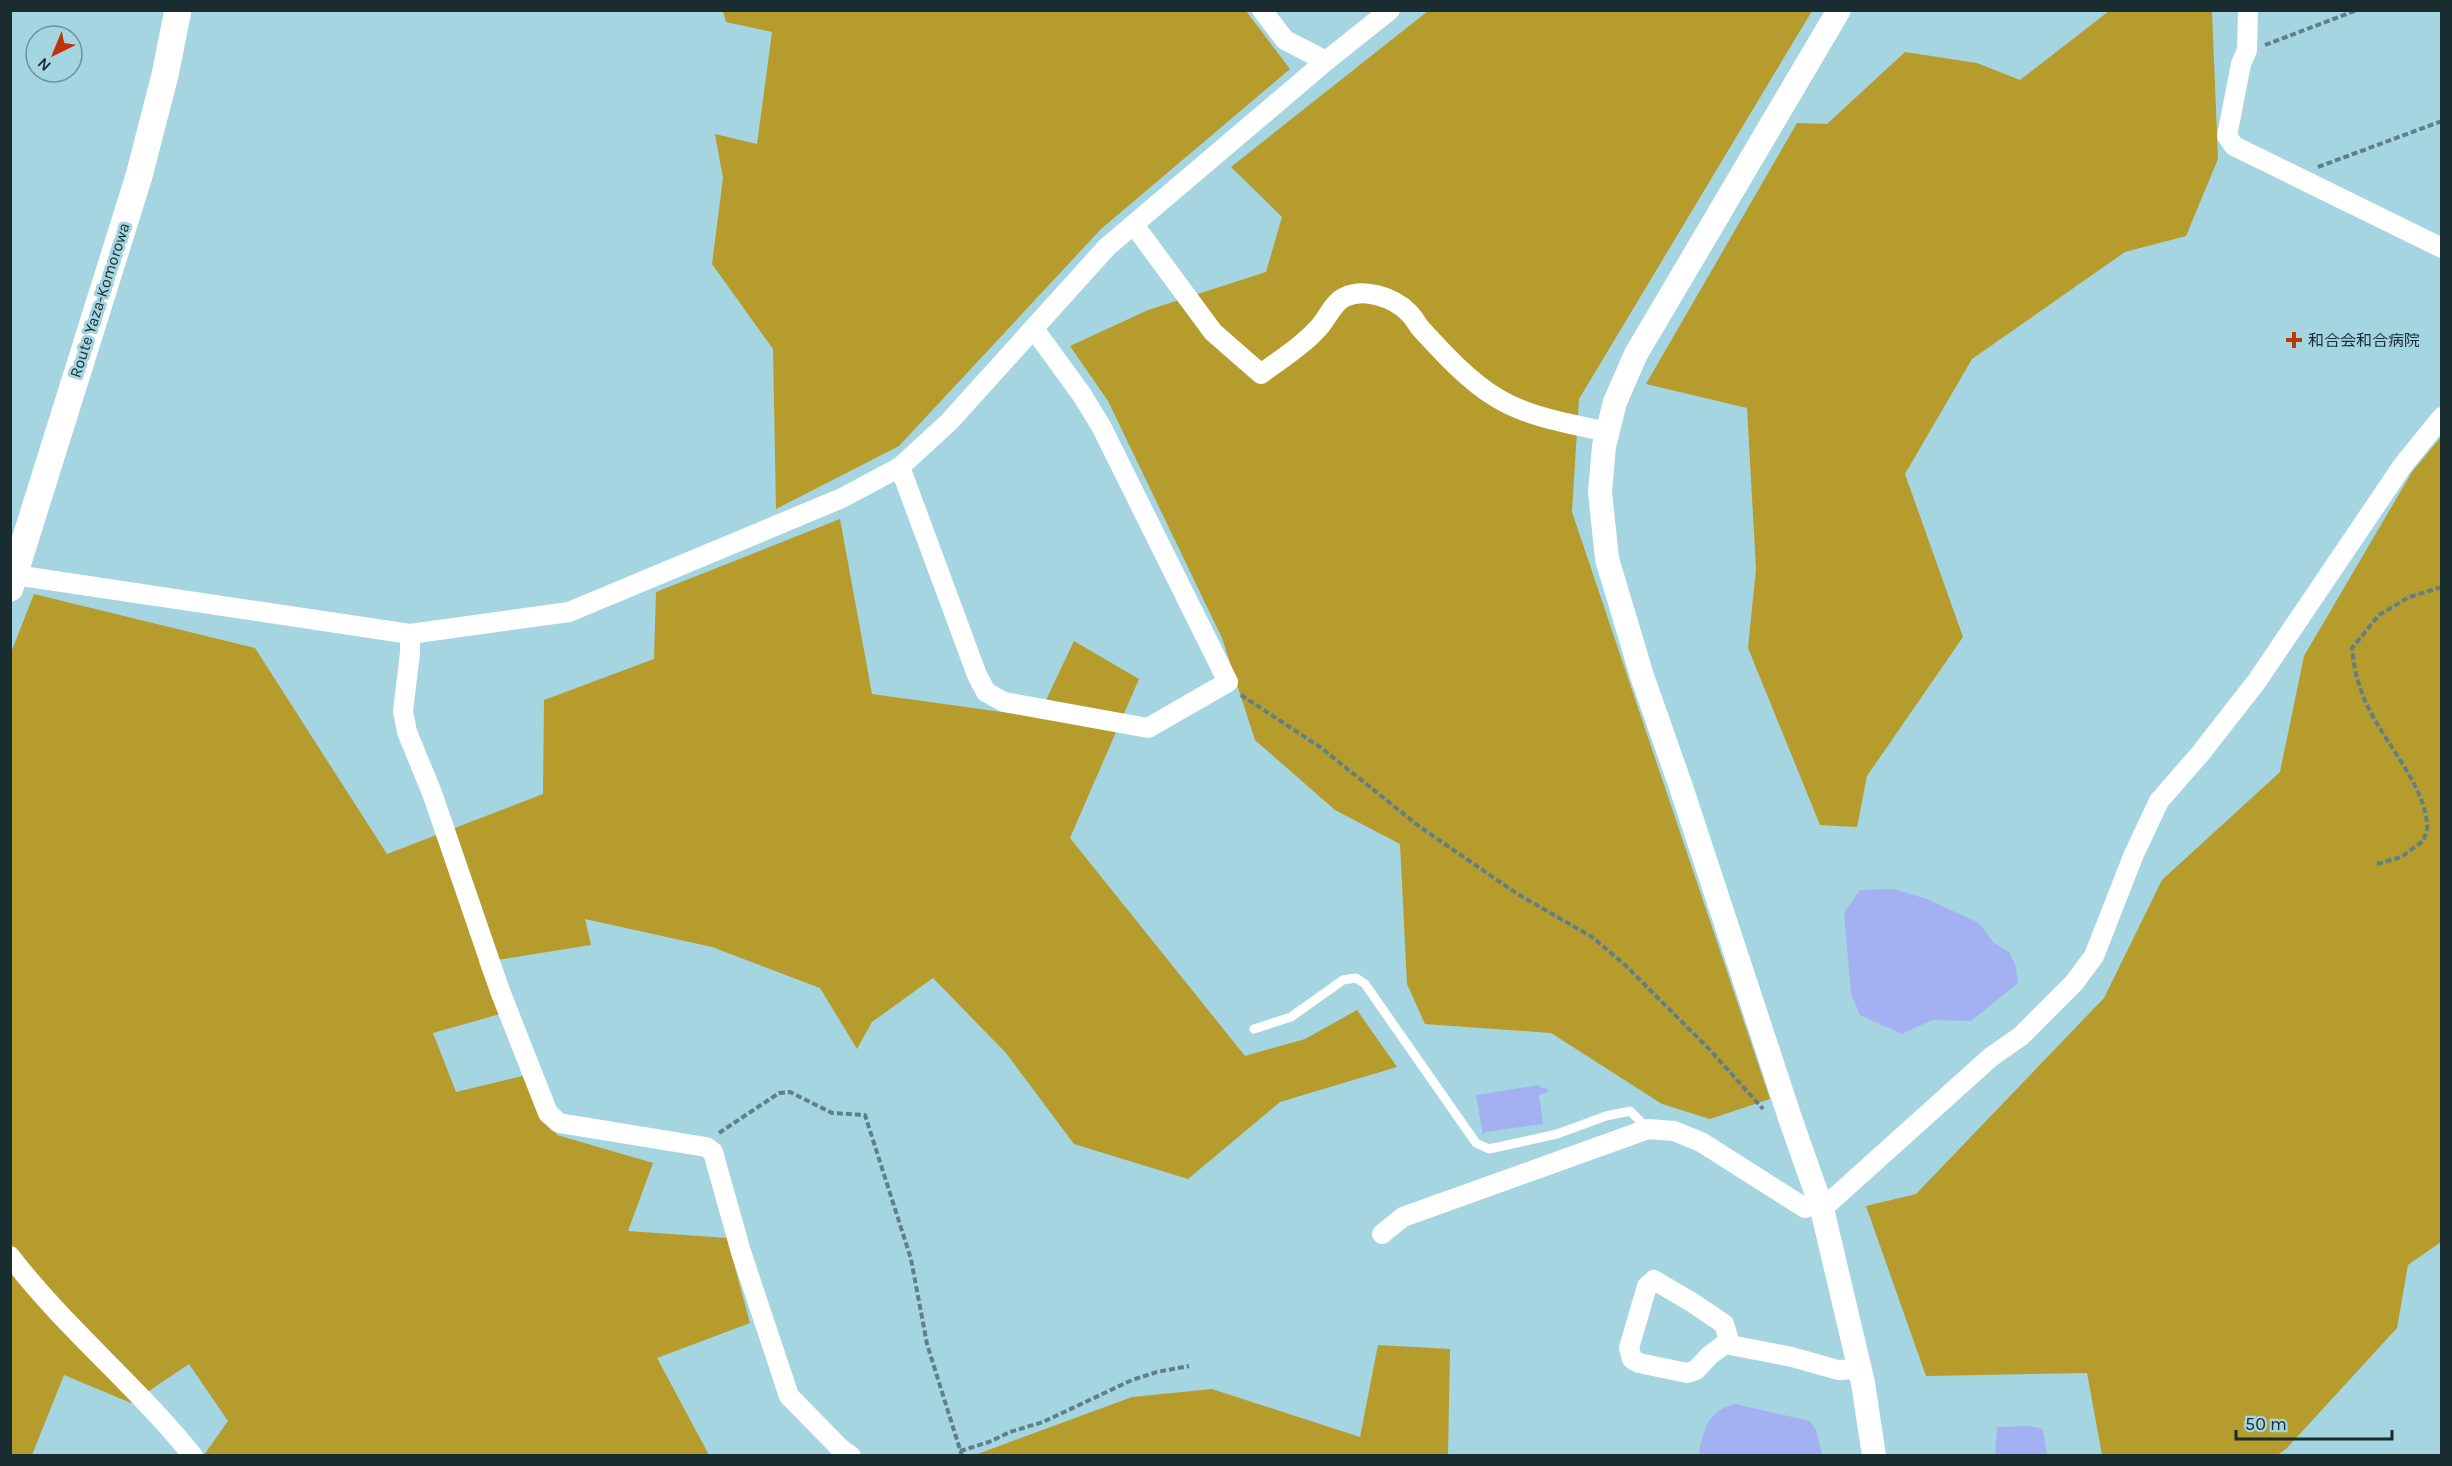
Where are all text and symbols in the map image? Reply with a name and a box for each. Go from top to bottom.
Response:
north arrow [24,24,84,84]
text: N [33,54,55,75]
street label: Route Yaza-Komorowa [65,220,134,380]
marker: 和合会和合病院 [2285,331,2303,349]
place label: 和合会和合病院 [2308,331,2420,350]
scale bar [2236,1403,2392,1441]
text: 50 m [2245,1413,2287,1435]

